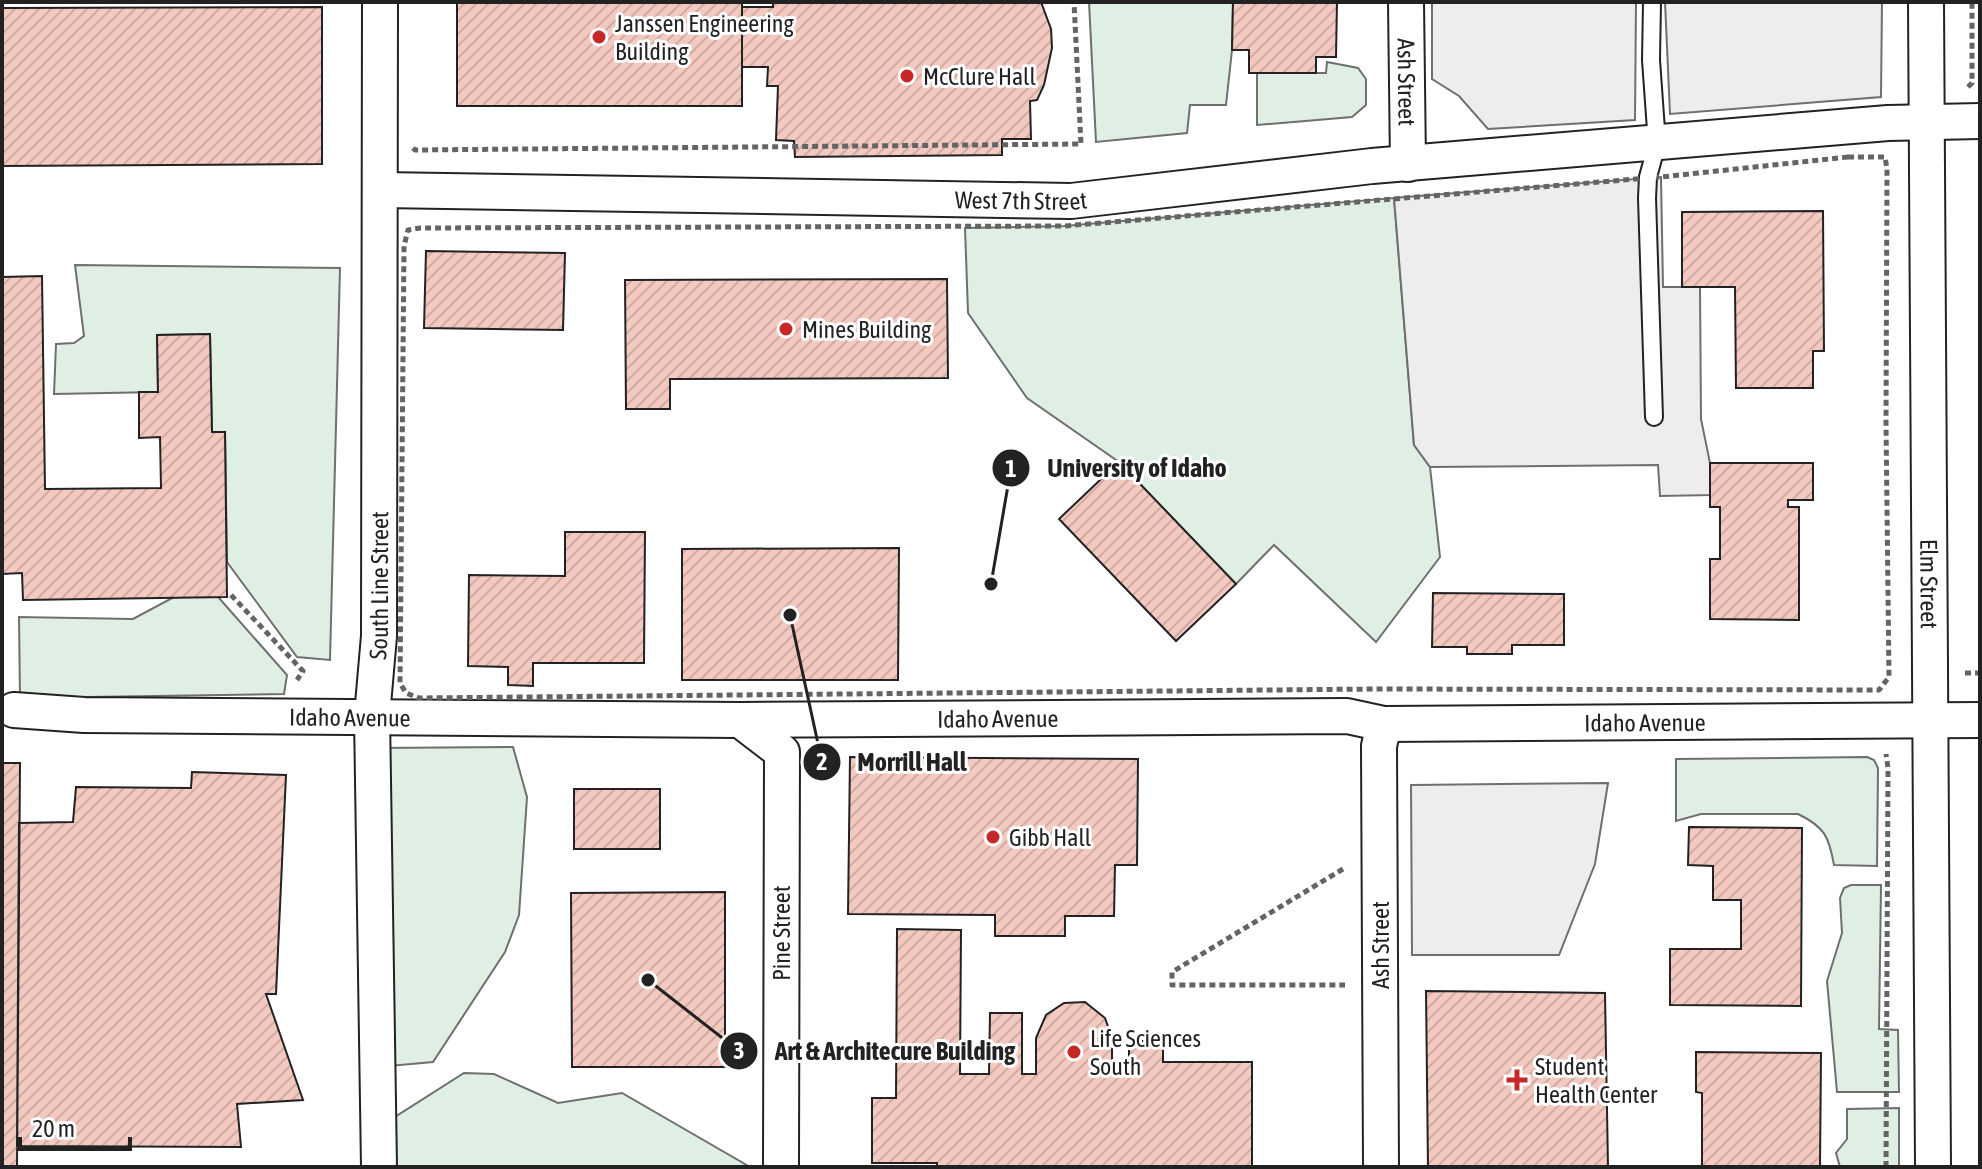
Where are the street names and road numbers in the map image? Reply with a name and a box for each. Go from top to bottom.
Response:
street label: Ash Street [1393,38,1421,126]
street label: West 7th Street [955,186,1089,215]
street label: South Line Street [364,511,393,661]
street label: Elm Street [1916,539,1943,629]
street label: Idaho Avenue [289,703,411,731]
street label: Idaho Avenue [937,704,1059,732]
street label: Idaho Avenue [1584,708,1706,736]
street label: Pine Street [768,885,795,981]
street label: Ash Street [1367,901,1394,989]

